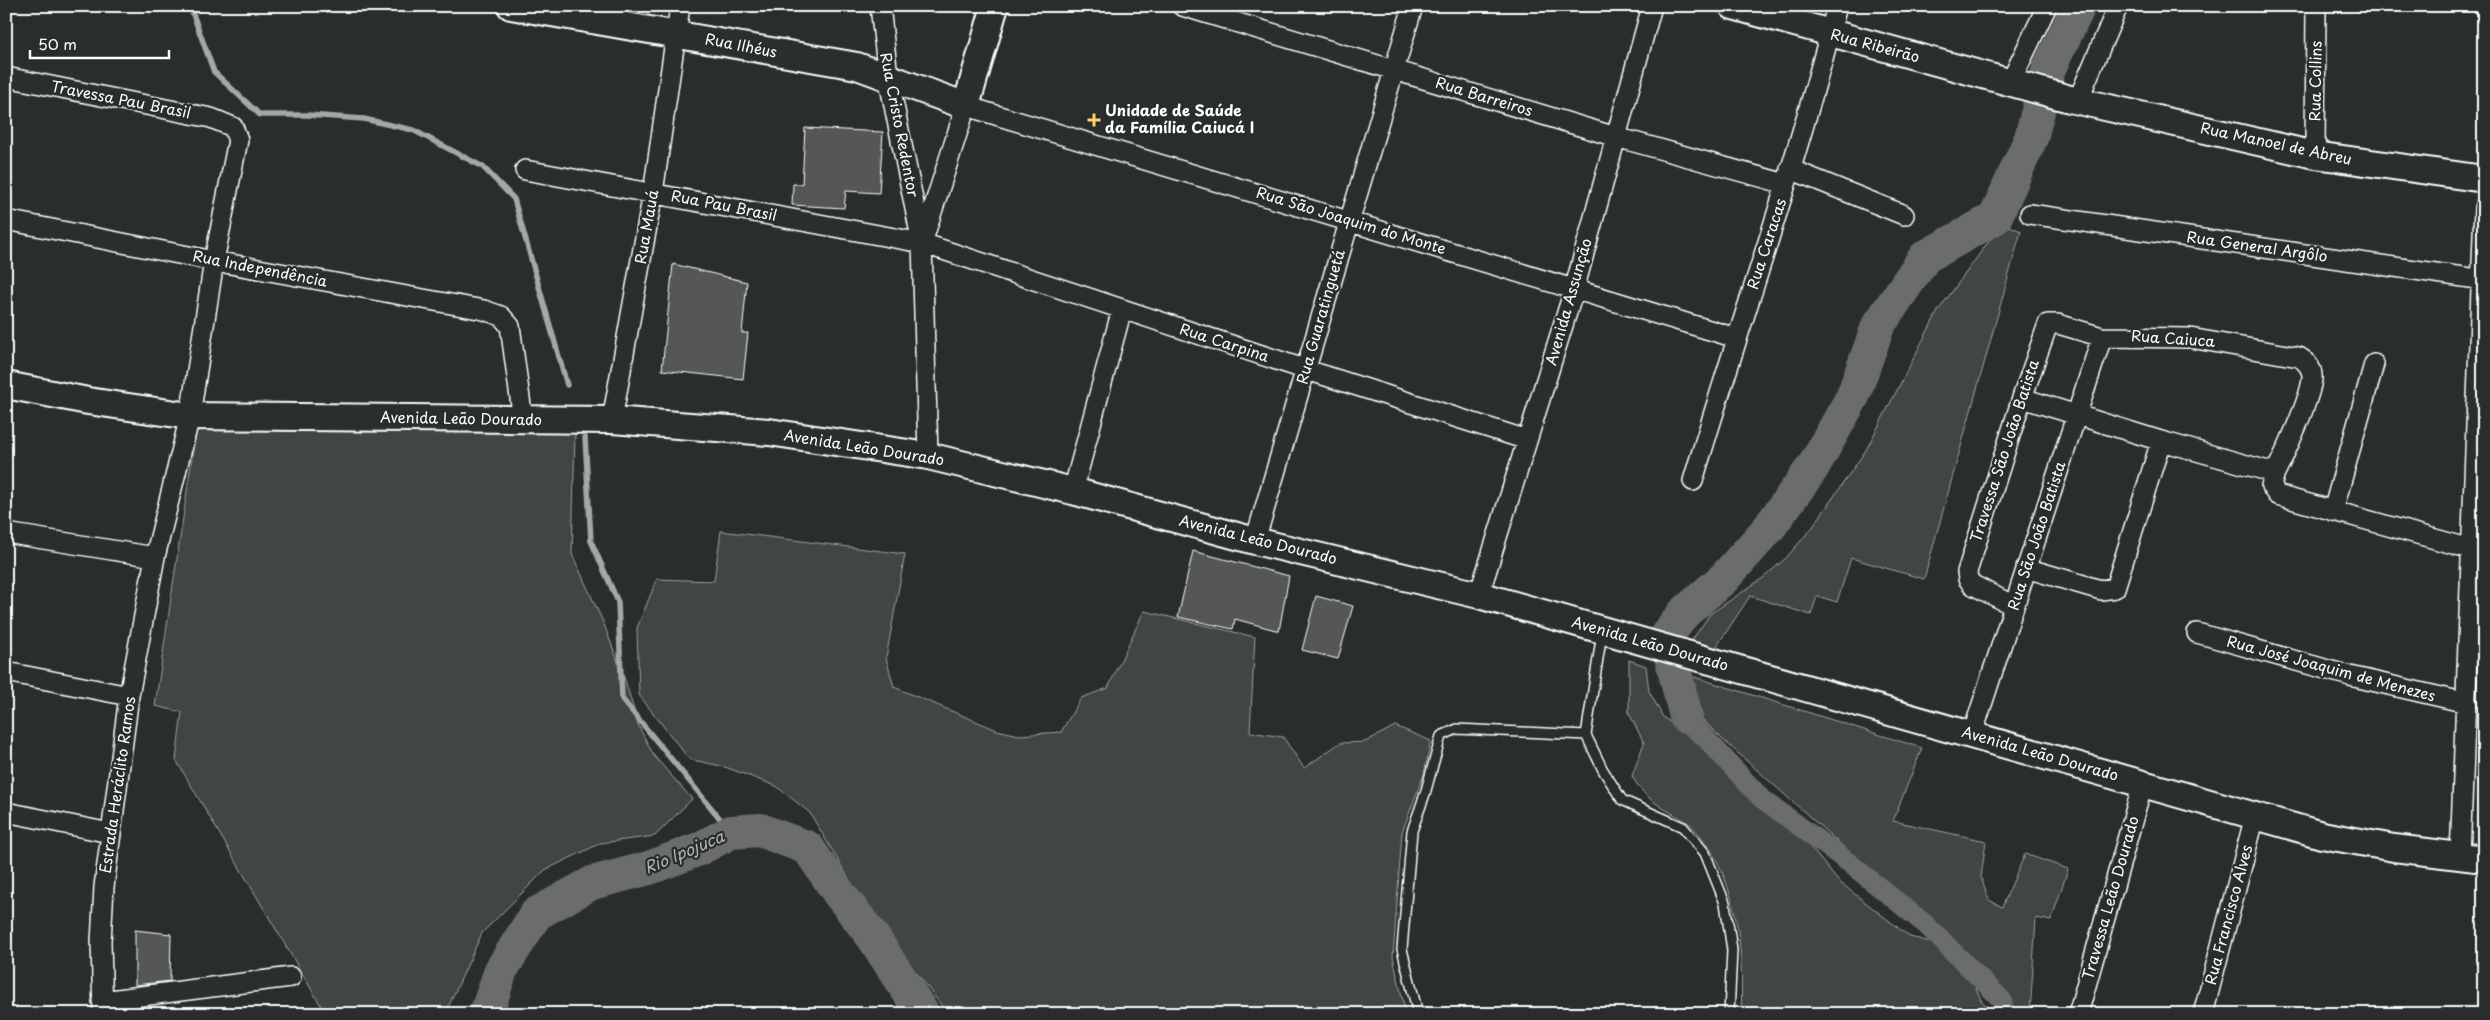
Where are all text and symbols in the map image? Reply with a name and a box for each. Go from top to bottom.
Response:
street label: Rua Ribeirão [1828,22,1922,67]
street label: Rua Ilhéus [703,26,779,63]
scale bar [30,28,169,60]
text: 50 m [38,32,77,55]
street label: Rua Collins [2302,40,2327,121]
street label: Rua Cristo Redentor [875,50,926,199]
street label: Rua Barreiros [1433,70,1536,121]
street label: Travessa Pau Brasil [49,74,193,123]
place label: Unidade de Saúde da Família Caiucá I [1105,98,1254,138]
marker: Unidade de Saúde da Família Caiucá I [1087,113,1101,127]
street label: Rua Manoel de Abreu [2198,115,2354,170]
street label: Rua São Joaquim do Monte [1254,180,1449,259]
street label: Rua Pau Brasil [669,183,779,226]
street label: Rua Mauá [628,187,663,266]
street label: Rua Caracas [1740,195,1791,292]
street label: Rua General Argôlo [2185,224,2329,267]
street label: Avenida Assunção [1538,235,1597,368]
street label: Rua Independência [191,243,330,292]
street label: Rua Guaratinguetá [1289,246,1350,387]
street label: Rua Carpina [1177,316,1272,367]
street label: Rua Caiuca [2130,323,2216,352]
street label: Travessa São João Batista [1963,356,2044,545]
street label: Avenida Leão Dourado [380,405,542,430]
street label: Avenida Leão Dourado [782,422,946,471]
street label: Rua São João Batista [2001,457,2071,613]
street label: Avenida Leão Dourado [1177,508,1340,569]
street label: Avenida Leão Dourado [1569,609,1731,676]
street label: Rua José Joaquim de Menezes [2225,629,2438,707]
street label: Estrada Heráclito Ramos [93,695,140,875]
street label: Avenida Leão Dourado [1959,719,2121,786]
street label: Travessa Leão Dourado [2075,813,2144,982]
water label: Rio Ipojuca [640,823,728,879]
street label: Rua Francisco Alves [2198,842,2257,987]

